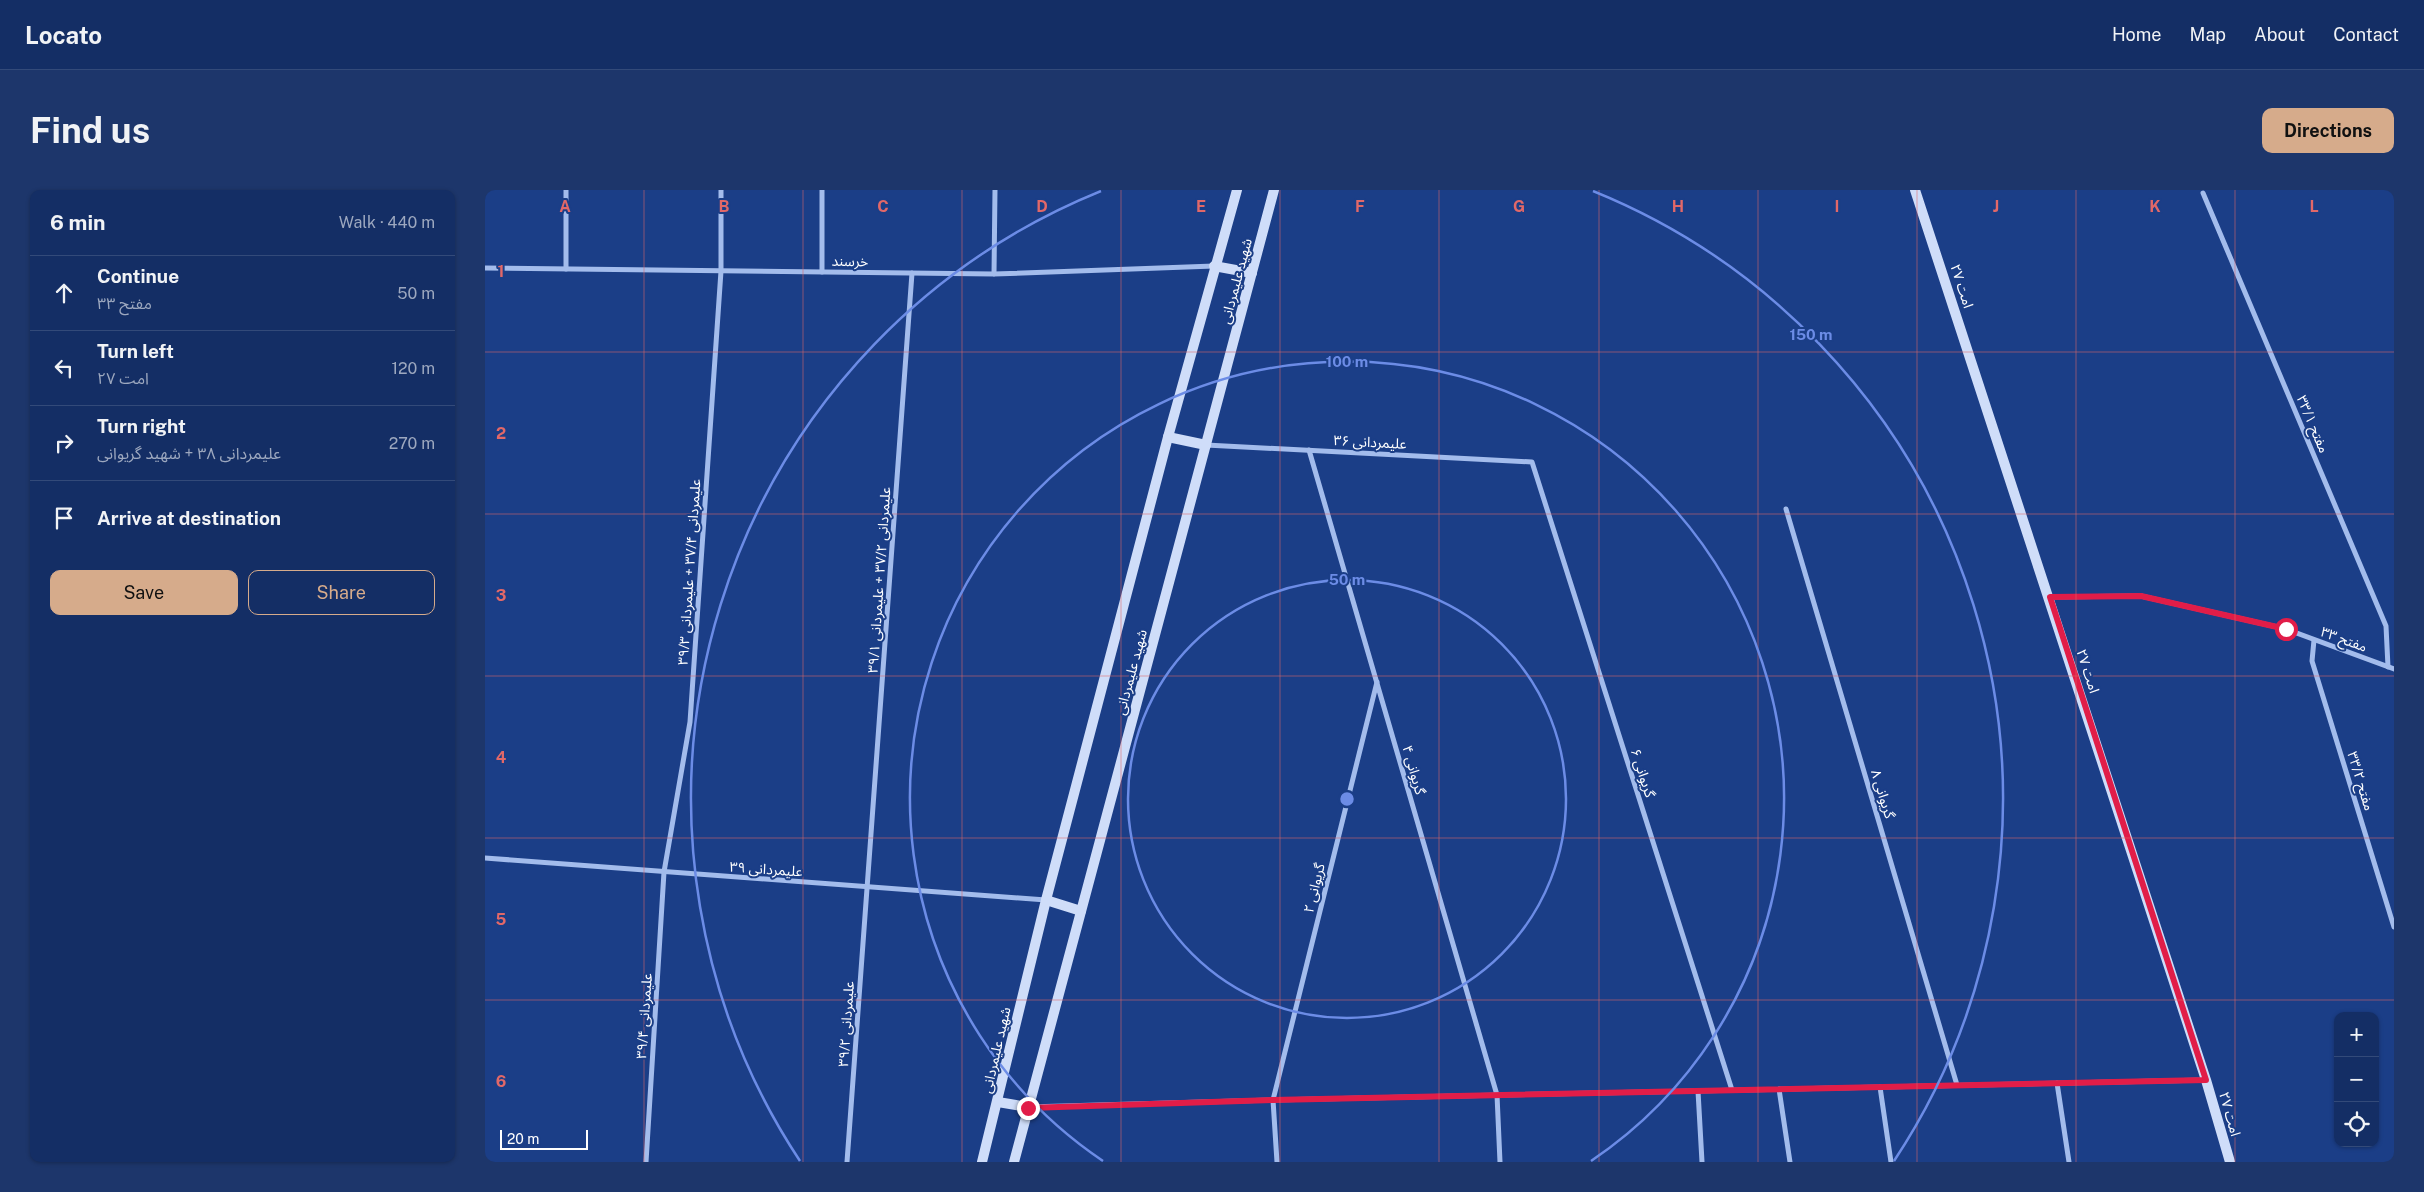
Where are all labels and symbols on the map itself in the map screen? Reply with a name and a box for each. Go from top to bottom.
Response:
text: A [559,197,571,216]
text: B [719,197,730,216]
text: C [877,197,889,216]
text: D [1036,197,1048,216]
text: E [1196,197,1206,216]
text: F [1355,197,1365,216]
text: G [1513,197,1525,216]
text: H [1672,197,1684,216]
text: I [1835,197,1839,216]
text: J [1993,197,1999,216]
text: K [2149,197,2161,216]
text: L [2309,197,2319,216]
street label: شهید علیمردانی [1217,236,1256,326]
street label: خرسند [832,253,868,270]
text: 1 [498,262,504,281]
street label: امت ۲۷ [1947,262,1977,310]
text: 150 m [1789,326,1833,343]
text: 100 m [1326,353,1368,370]
street label: مفتح ۳۳/۱ [2291,393,2332,456]
text: 2 [496,424,506,443]
street label: علیمردانی ۳۶ [1333,432,1407,453]
street label: علیمردانی ۳۷/۴ + علیمردانی ۳۹/۳ [675,478,704,666]
street label: علیمردانی ۳۷/۲ + علیمردانی ۳۹/۱ [865,486,894,674]
text: 50 m [1329,571,1365,588]
text: 3 [496,586,506,605]
route start [2275,618,2298,641]
street label: مفتح ۳۳ [2318,623,2369,658]
street label: شهید علیمردانی [1112,627,1151,717]
street label: امت ۲۷ [2073,647,2103,695]
street label: گریوانی ۴ [1398,744,1429,797]
street label: گریوانی ۶ [1627,747,1658,800]
text: 4 [496,748,507,767]
street label: مفتح ۳۳/۲ [2342,750,2378,813]
street label: گریوانی ۸ [1867,768,1898,821]
centre of rings [1338,790,1356,808]
street label: علیمردانی ۳۹ [729,858,803,881]
street label: گریوانی ۲ [1300,861,1329,915]
text: 5 [496,910,507,929]
street label: علیمردانی ۳۹/۴ [633,972,656,1060]
street label: علیمردانی ۳۹/۲ [835,980,858,1068]
street label: شهید علیمردانی [978,1005,1015,1095]
text: 6 [496,1072,506,1091]
street label: امت ۲۷ [2216,1090,2244,1138]
route end [1017,1097,1040,1120]
scale bar [500,1127,587,1150]

